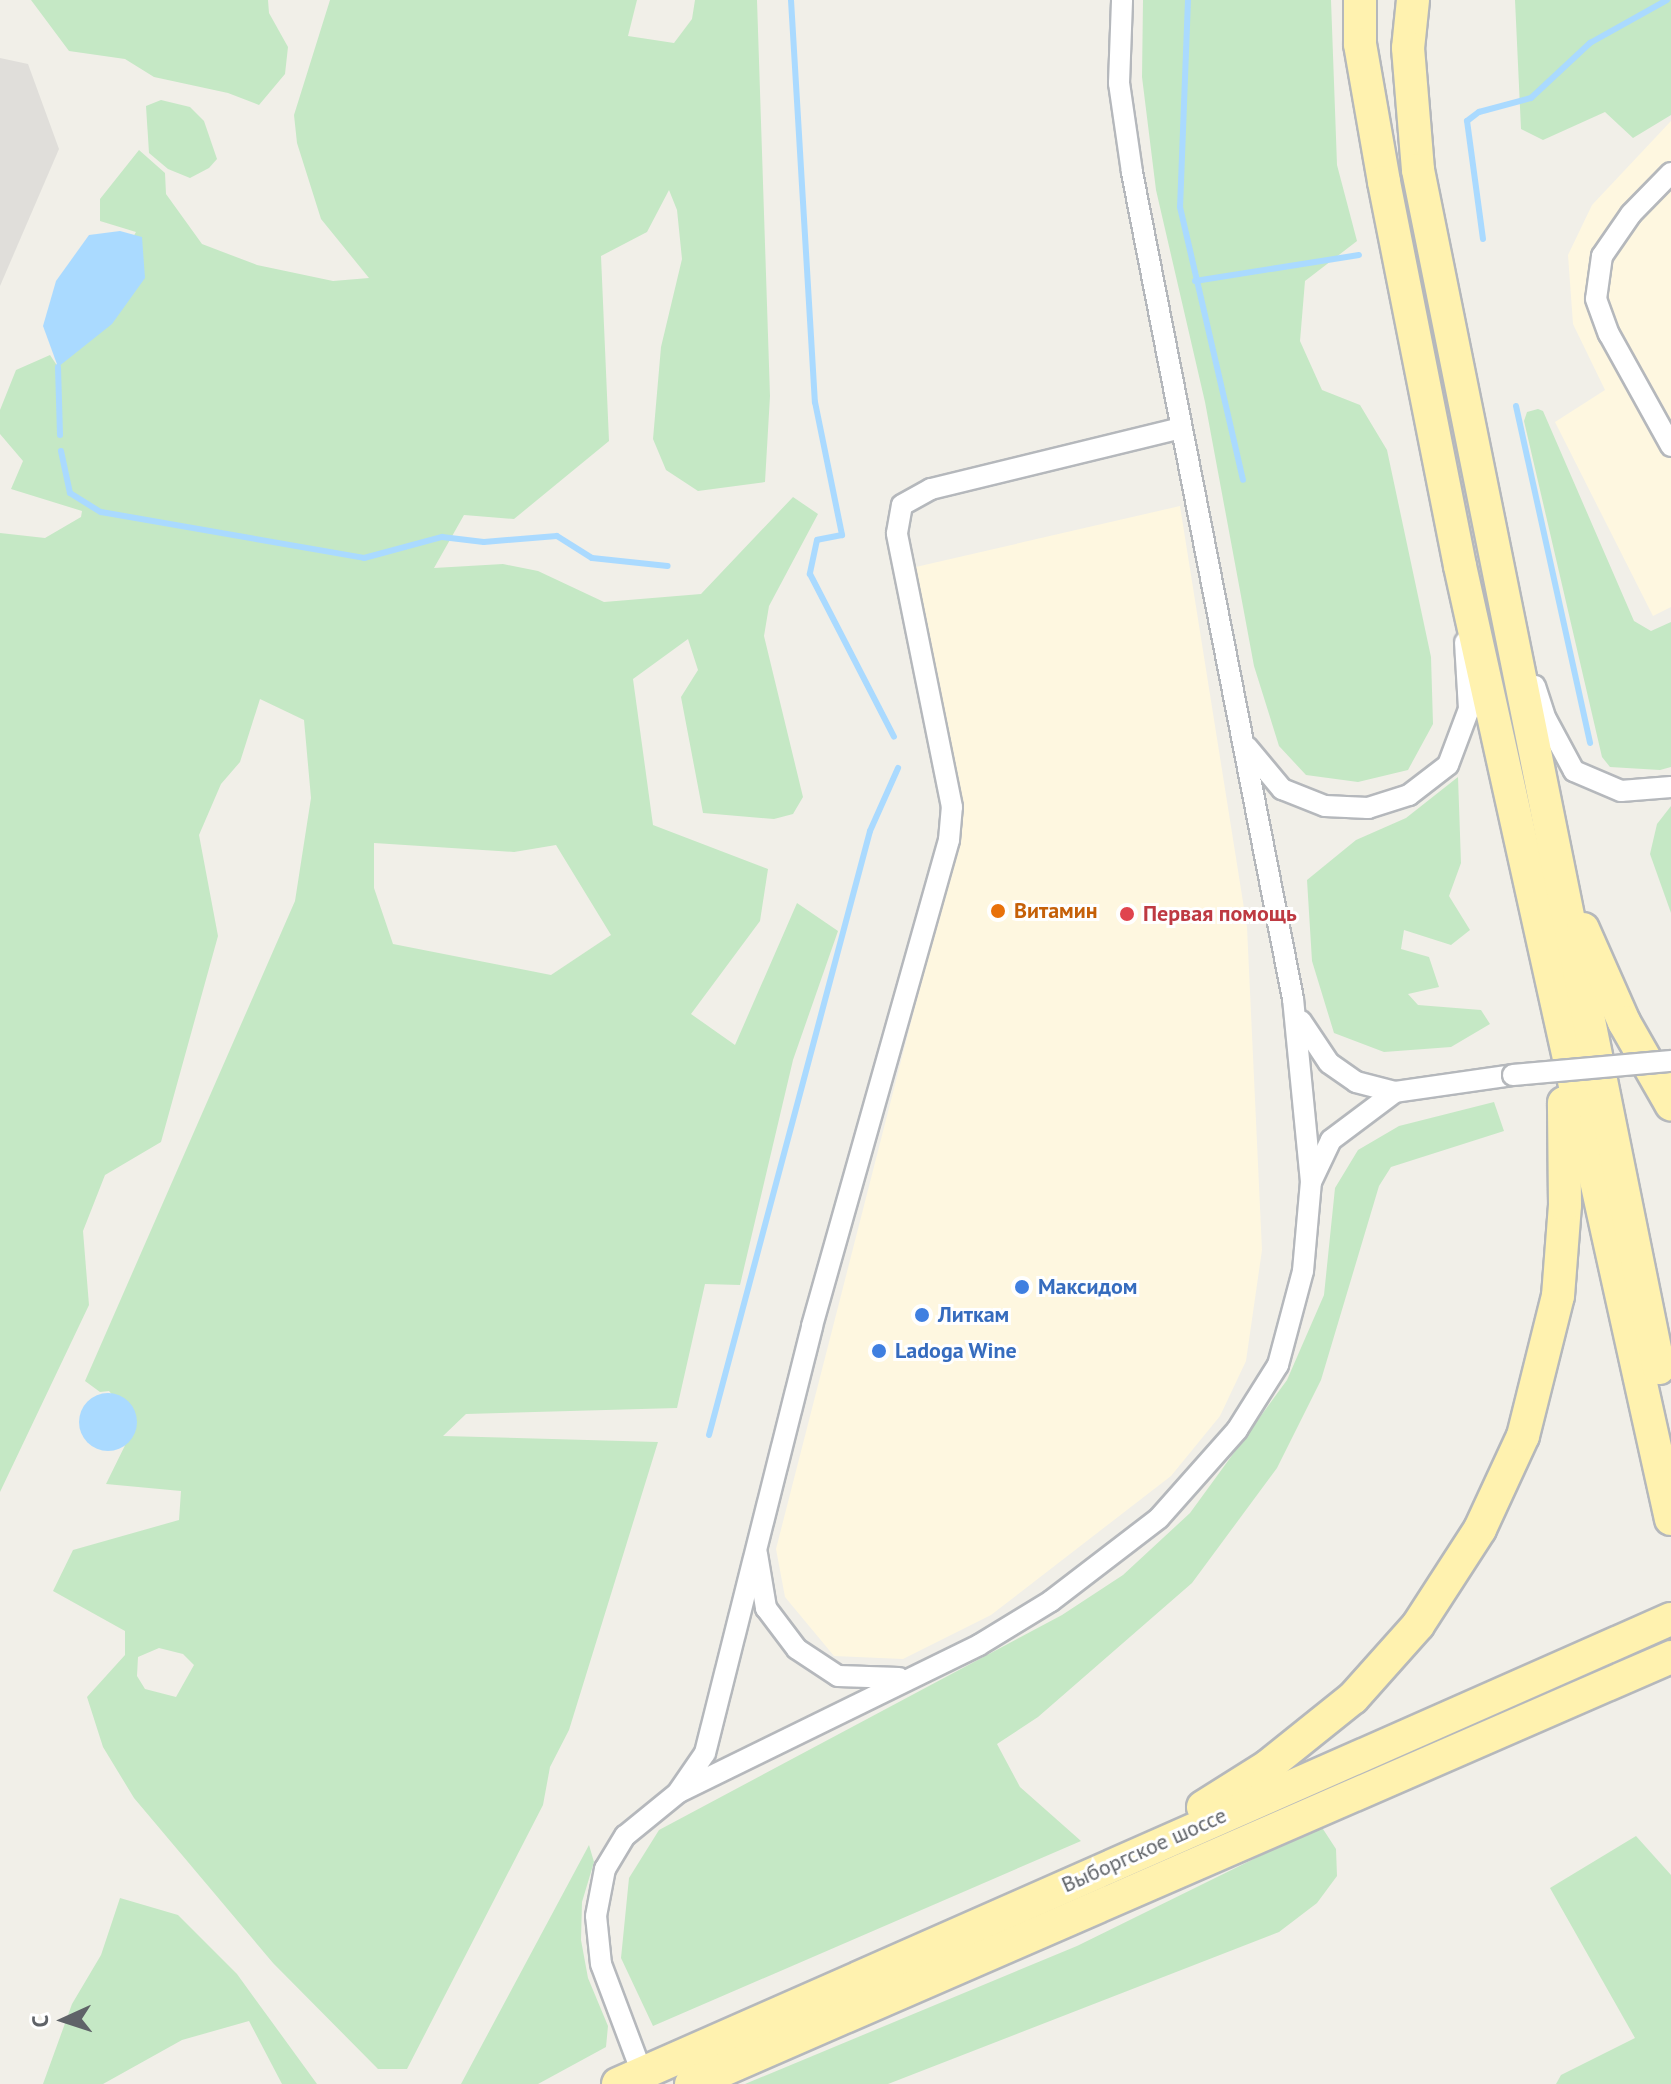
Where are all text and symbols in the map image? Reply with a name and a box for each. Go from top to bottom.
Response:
place label: Витамин [1014,898,1098,924]
place label: Первая помощь [1143,901,1297,927]
marker: Витамин [989,902,1007,920]
marker: Первая помощь [1118,905,1136,923]
place label: Максидом [1038,1274,1137,1300]
marker: Максидом [1013,1278,1031,1296]
place label: Литкам [938,1302,1009,1328]
marker: Литкам [913,1306,931,1324]
place label: Ladoga Wine [895,1338,1017,1364]
marker: Ladoga Wine [870,1342,888,1360]
street label: Выборгское шоссе [1057,1802,1231,1898]
north arrow [24,1980,104,2060]
text: С [26,2014,54,2028]

